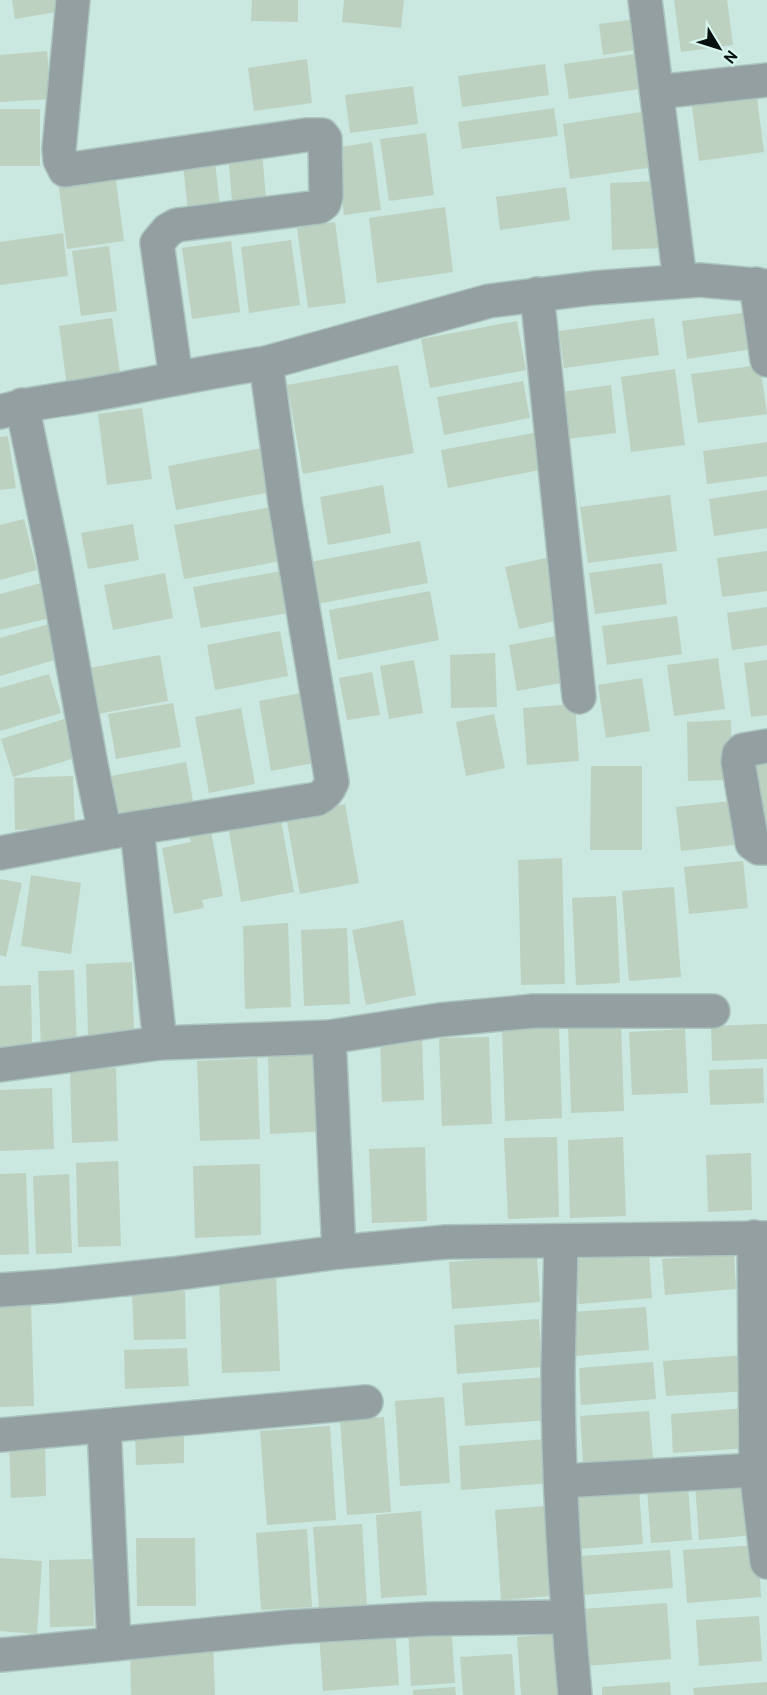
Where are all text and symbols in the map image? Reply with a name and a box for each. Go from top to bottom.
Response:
north arrow [689,18,749,78]
text: N [718,45,741,67]

